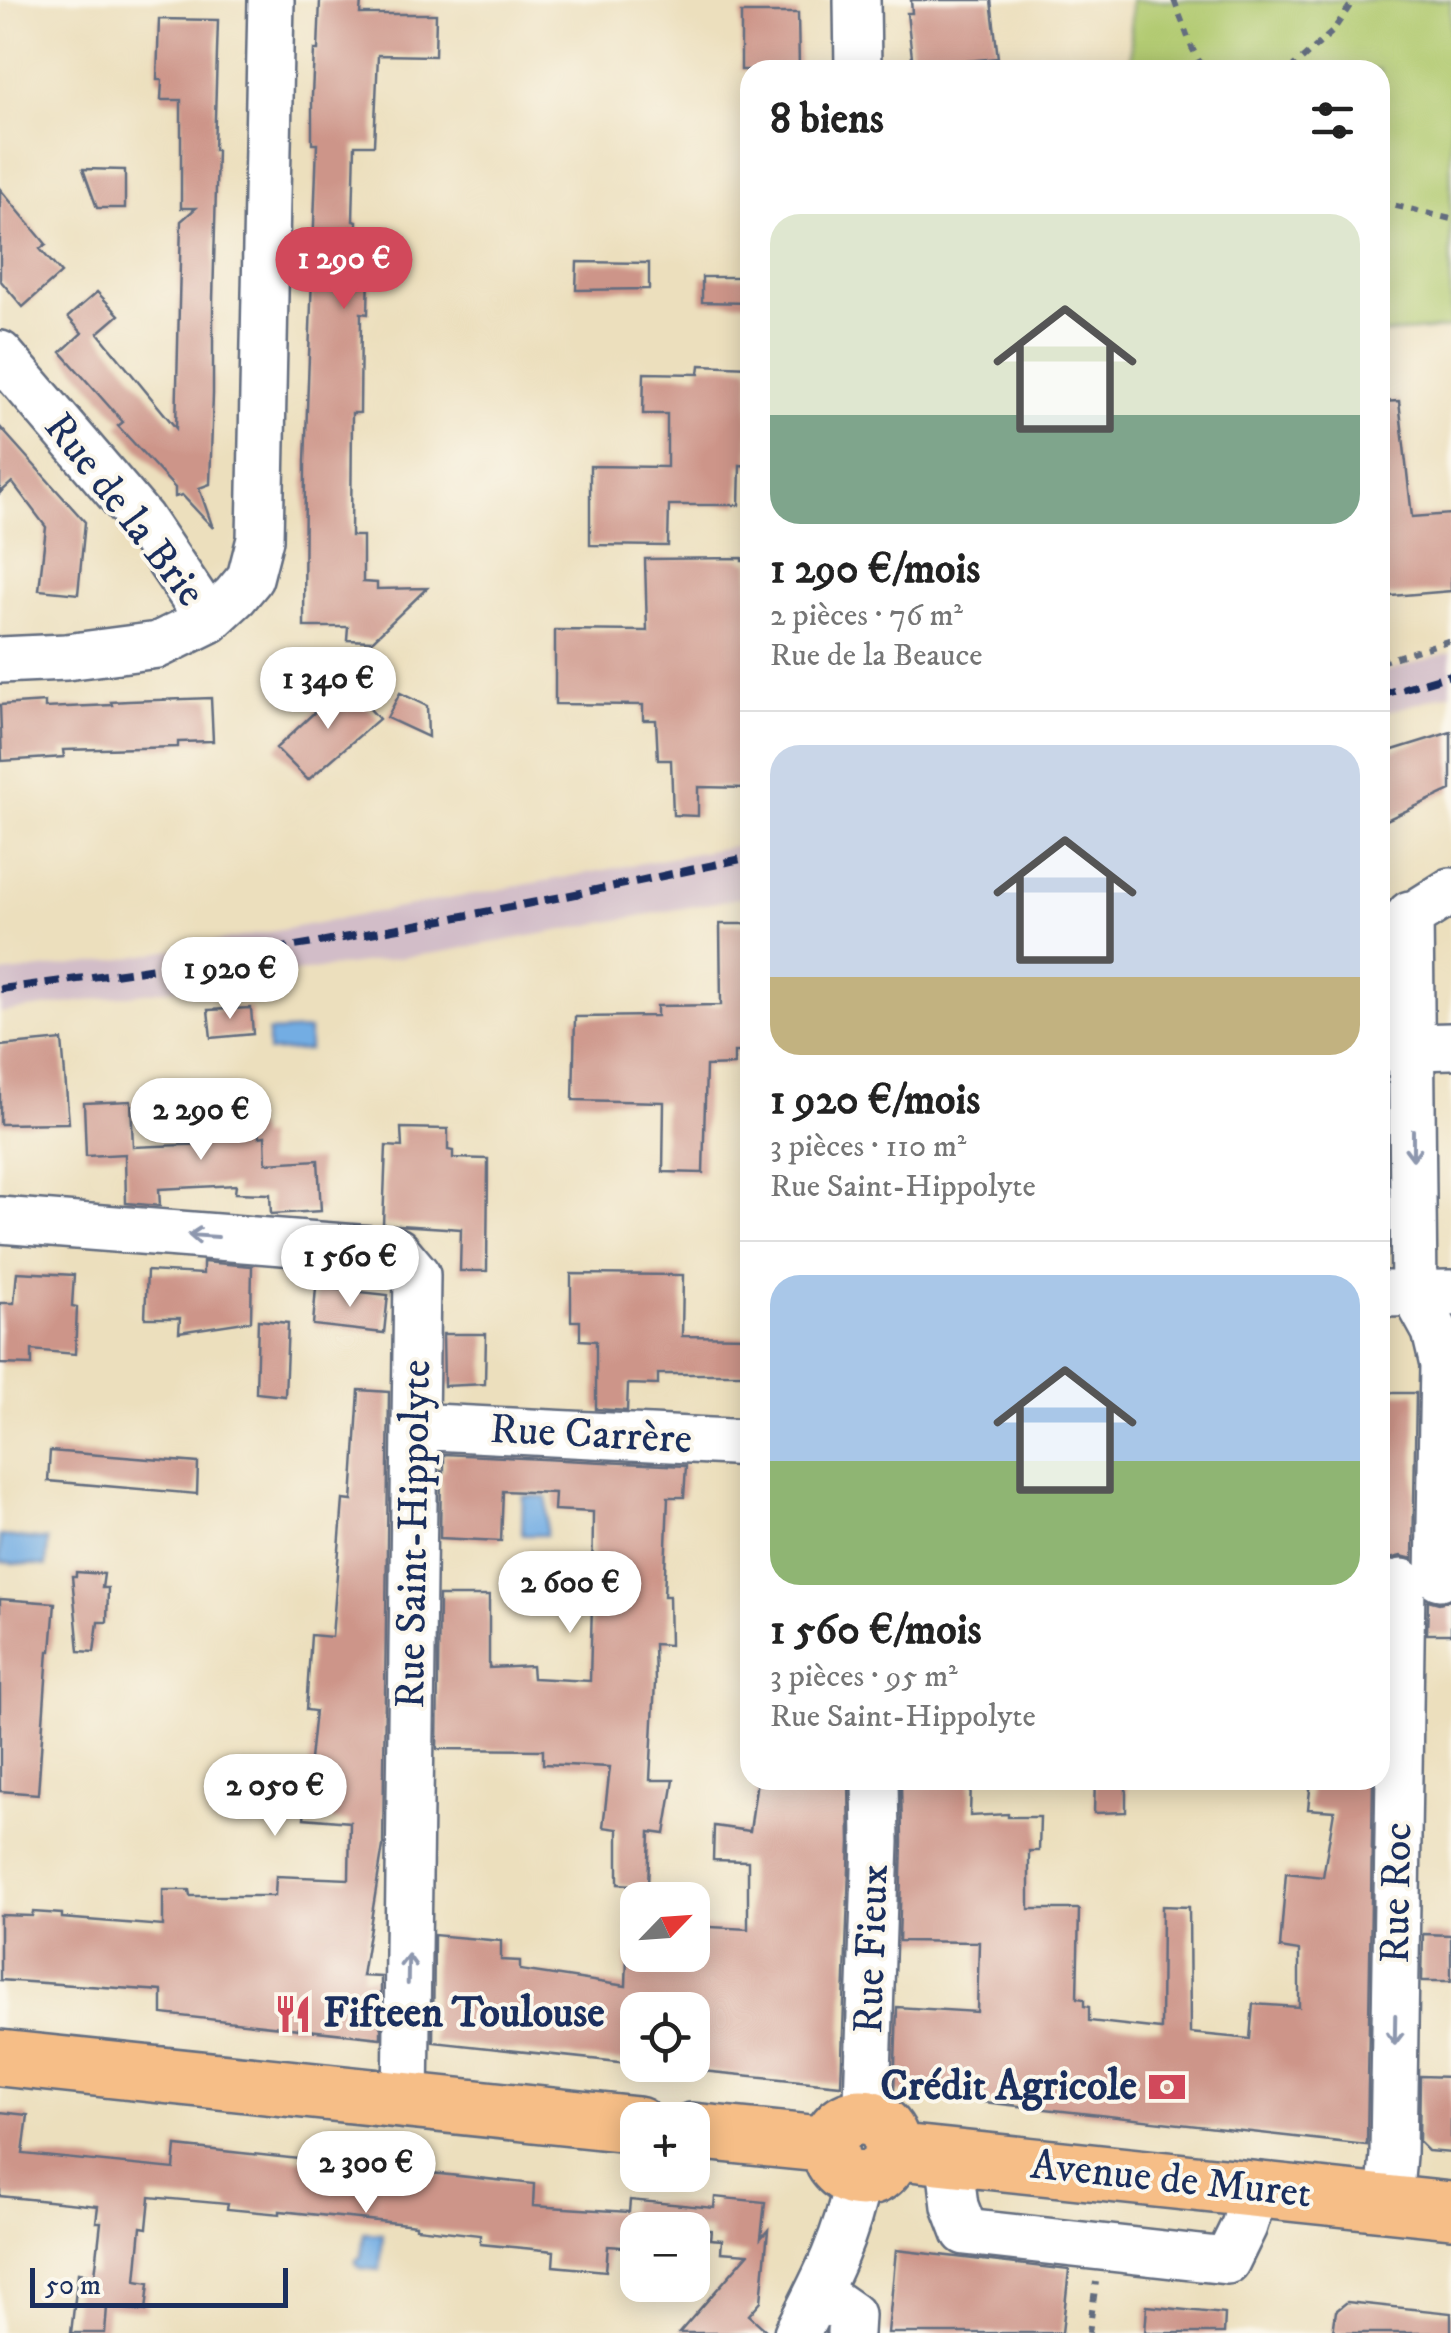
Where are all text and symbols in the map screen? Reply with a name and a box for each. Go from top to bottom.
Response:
icon: filters [1305,93,1360,148]
text: 8 biens [770,94,884,146]
pin: 1 290 € [252,227,436,312]
text: 1 290 € [297,239,391,279]
icon: home [975,279,1155,459]
street label: Rue de la Brie [32,403,216,617]
text: 1 290 €/mois [770,544,980,596]
text: 2 pièces · 76 m² [770,596,963,636]
text: Rue de la Beauce [770,636,983,676]
pin: 1 340 € [236,647,420,732]
text: 1 340 € [282,659,374,699]
icon: home [975,810,1155,990]
pin: 1 920 € [138,937,322,1022]
text: 1 920 € [183,949,277,989]
text: 1 920 €/mois [770,1075,980,1127]
pin: 2 290 € [109,1078,293,1163]
text: 2 290 € [152,1090,250,1130]
text: 3 pièces · 110 m² [770,1127,966,1167]
one-way arrow [1404,1128,1422,1160]
text: Rue Saint-Hippolyte [770,1167,1036,1207]
pin: 1 560 € [258,1225,442,1310]
one-way arrow [187,1227,219,1246]
text: 1 560 € [303,1237,397,1277]
icon: home [975,1340,1155,1520]
street label: Rue Saint-Hippolyte [385,1359,443,1709]
street label: Rue Carrère [489,1404,693,1466]
pin: 2 600 € [478,1551,662,1636]
text: 2 600 € [520,1563,620,1603]
text: 1 560 €/mois [770,1605,982,1657]
text: 3 pièces · 95 m² [770,1657,958,1697]
text: Rue Saint-Hippolyte [770,1697,1036,1737]
pin: 2 050 € [183,1754,367,1839]
text: 2 050 € [226,1766,324,1806]
street label: Rue Roc [1370,1822,1424,1964]
street label: Rue Fieux [843,1863,901,2035]
north arrow [620,1882,710,1972]
map controls [620,1882,710,2302]
one-way arrow [398,1953,418,1986]
place label: Fifteen Toulouse [323,1988,605,2040]
button: locate [620,1992,710,2082]
restaurant icon: Fifteen Toulouse [272,1993,314,2035]
one-way arrow [1386,2013,1405,2045]
place label: Crédit Agricole [880,2061,1137,2113]
bank icon: Crédit Agricole [1146,2066,1188,2108]
button: + [620,2102,710,2192]
pin: 2 300 € [274,2131,458,2216]
street label: Avenue de Muret [1028,2139,1314,2221]
text: 2 300 € [319,2143,413,2183]
button: − [620,2212,710,2302]
scale bar [30,2263,288,2308]
text: 50 m [45,2268,101,2303]

